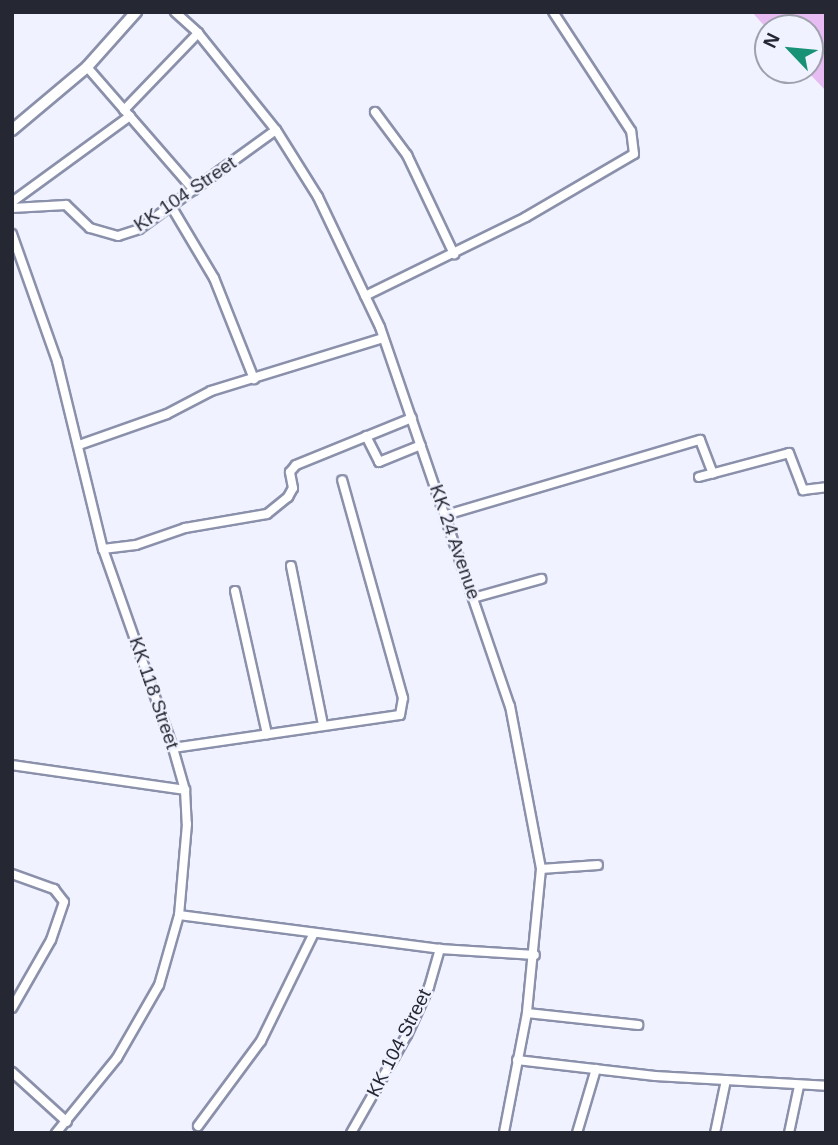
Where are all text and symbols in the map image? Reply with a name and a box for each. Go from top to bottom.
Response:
north arrow [754,14,824,84]
text: N [759,30,784,51]
street label: KK 104 Street [130,151,240,237]
street label: KK 24 Avenue [425,481,485,603]
street label: KK 118 Street [124,634,184,752]
street label: KK 104 Street [362,985,436,1101]

